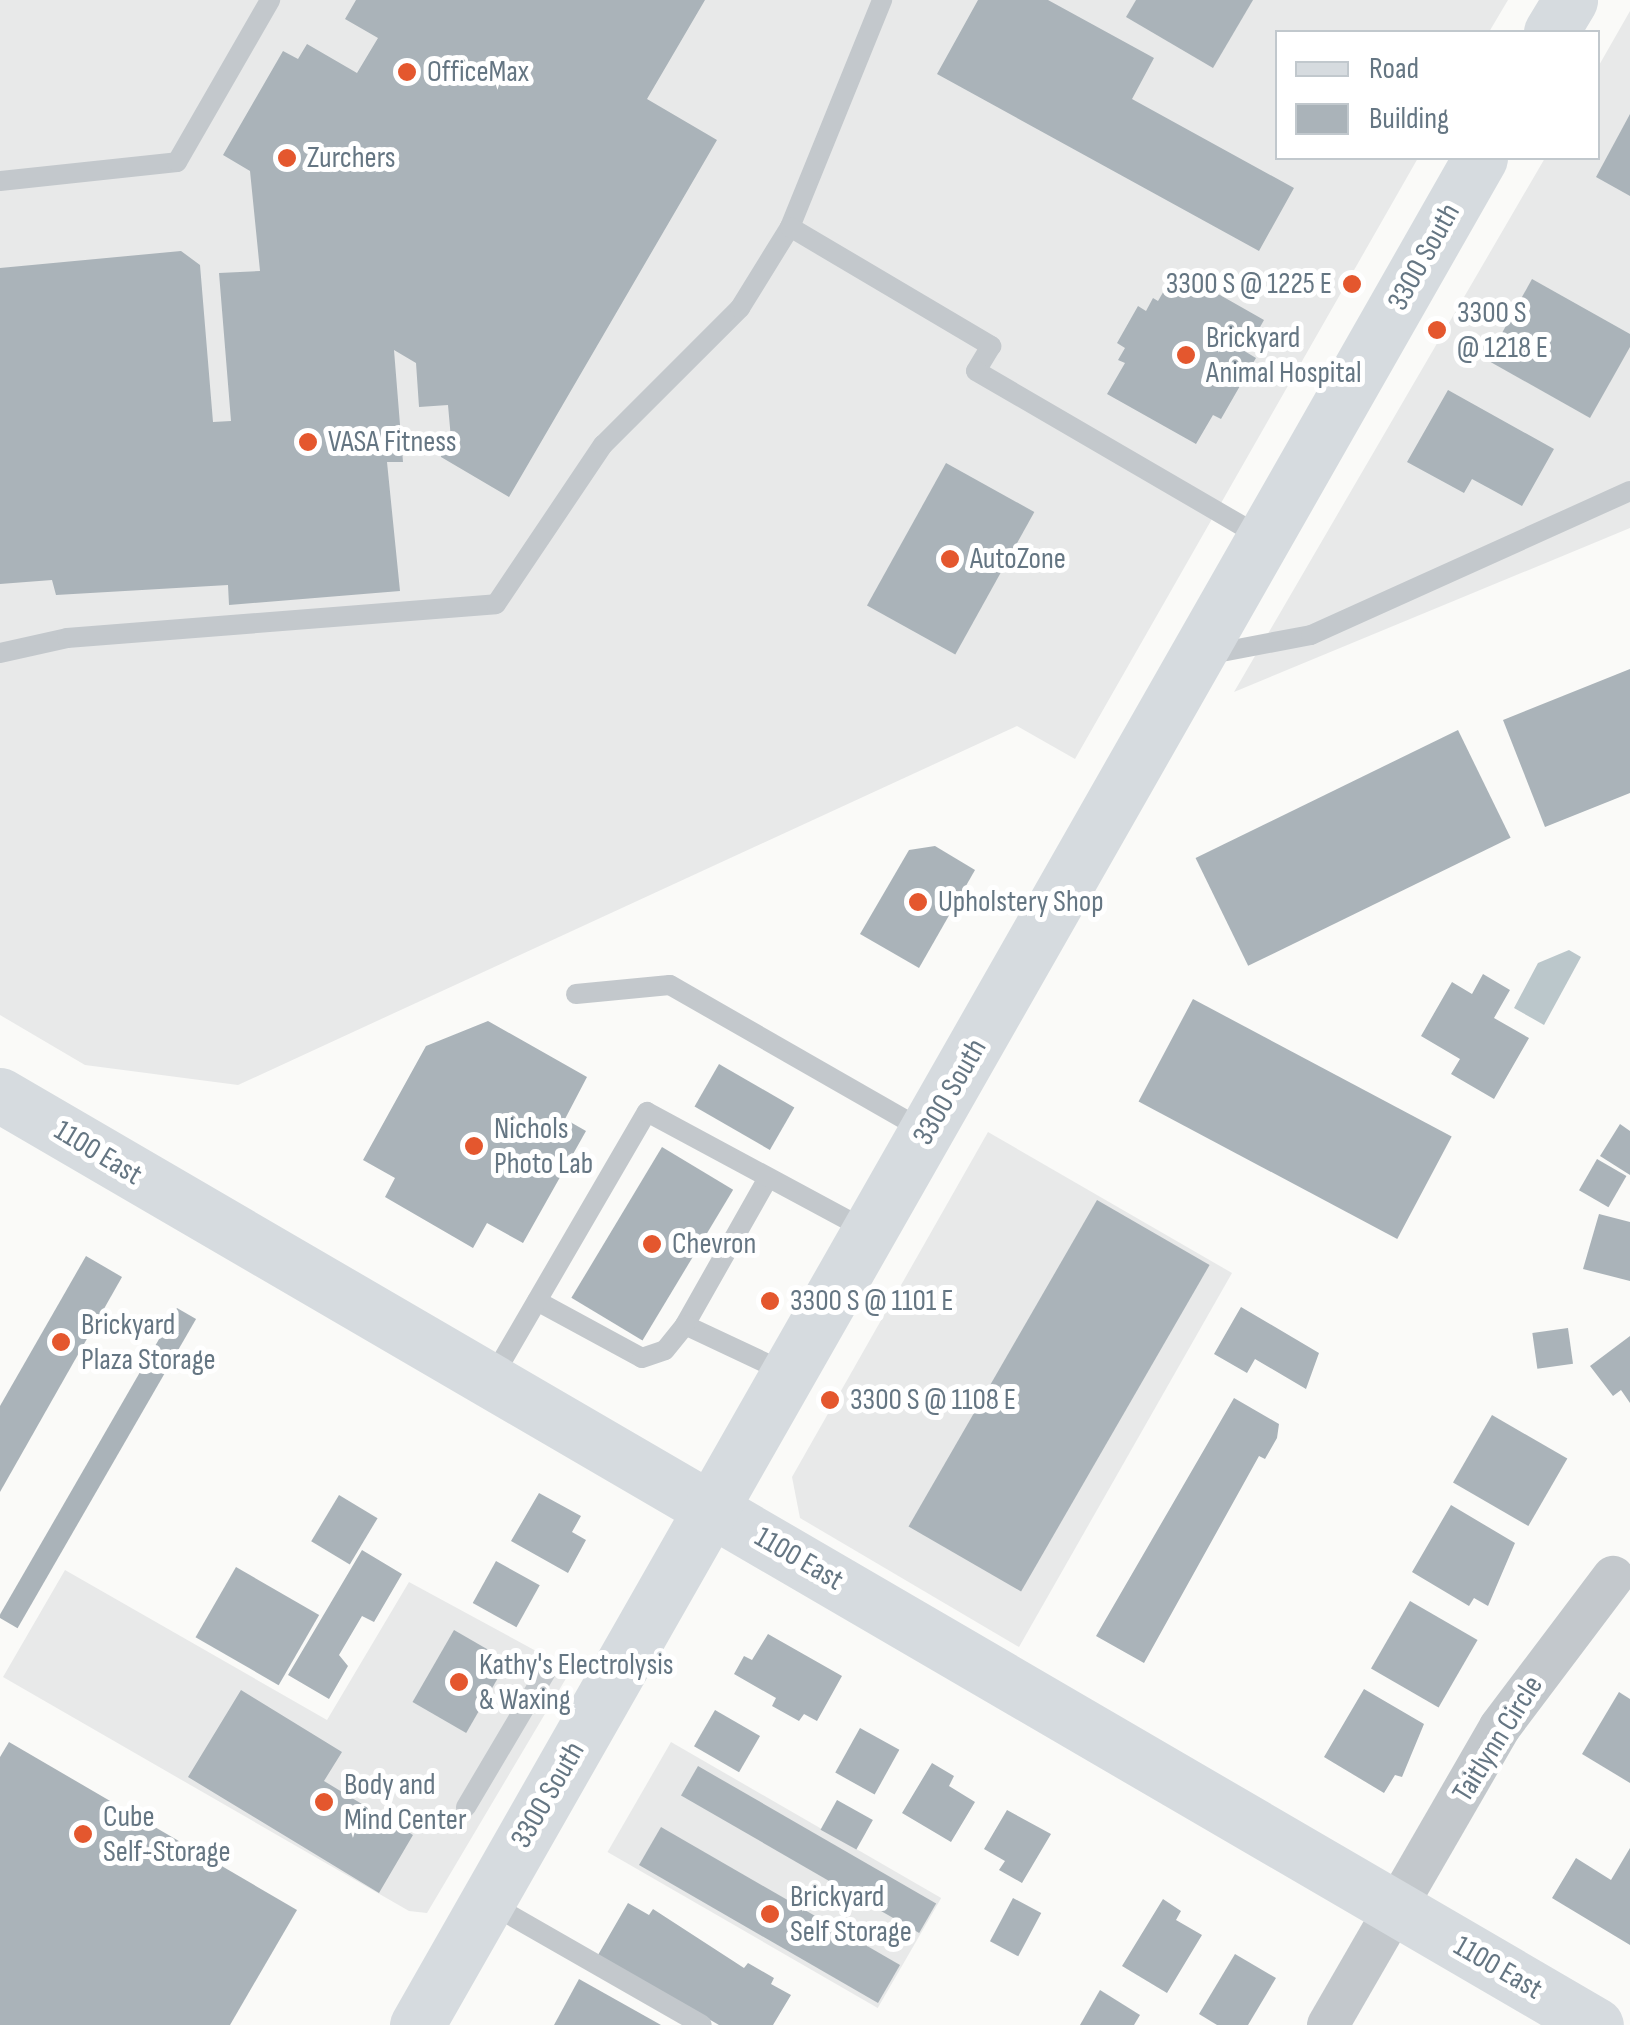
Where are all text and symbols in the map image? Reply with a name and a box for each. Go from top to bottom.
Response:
legend [1275,30,1600,160]
text: Road [1369,51,1419,87]
place label: OfficeMax [427,54,529,90]
marker: OfficeMax [396,61,418,83]
text: Building [1369,101,1449,137]
place label: Zurchers [307,140,396,176]
marker: Zurchers [276,147,298,169]
street label: 3300 South [1380,197,1468,317]
place label: 3300 S @ 1225 E [1166,266,1332,302]
marker: 3300 S @ 1225 E [1341,273,1363,295]
place label: 3300 S @ 1218 E [1457,295,1548,366]
marker: 3300 S @ 1218 E [1426,319,1448,341]
place label: Brickyard Animal Hospital [1206,320,1362,390]
marker: Brickyard Animal Hospital [1175,344,1197,366]
place label: VASA Fitness [328,424,457,460]
marker: VASA Fitness [297,431,319,453]
place label: AutoZone [970,541,1066,577]
marker: AutoZone [939,548,961,570]
place label: Upholstery Shop [938,884,1104,920]
marker: Upholstery Shop [907,891,929,913]
street label: 3300 South [905,1033,995,1151]
place label: Nichols Photo Lab [494,1111,593,1182]
street label: 1100 East [48,1113,148,1193]
marker: Nichols Photo Lab [463,1135,485,1157]
place label: Chevron [672,1226,756,1262]
marker: Chevron [641,1233,663,1255]
place label: 3300 S @ 1101 E [790,1283,953,1319]
marker: 3300 S @ 1101 E [759,1290,781,1312]
place label: Brickyard Plaza Storage [81,1307,216,1378]
marker: Brickyard Plaza Storage [50,1331,72,1353]
place label: 3300 S @ 1108 E [850,1382,1016,1418]
marker: 3300 S @ 1108 E [819,1389,841,1411]
street label: 1100 East [748,1519,850,1599]
place label: Kathy's Electrolysis & Waxing [479,1647,674,1718]
street label: Taitlynn Circle [1445,1669,1551,1809]
marker: Kathy's Electrolysis & Waxing [448,1671,470,1693]
street label: 3300 South [503,1736,593,1854]
place label: Body and Mind Center [344,1767,466,1838]
marker: Body and Mind Center [313,1791,335,1813]
place label: Cube Self-Storage [103,1799,230,1870]
marker: Cube Self-Storage [72,1823,94,1845]
place label: Brickyard Self Storage [790,1879,912,1950]
marker: Brickyard Self Storage [759,1903,781,1925]
street label: 1100 East [1447,1928,1549,2008]

